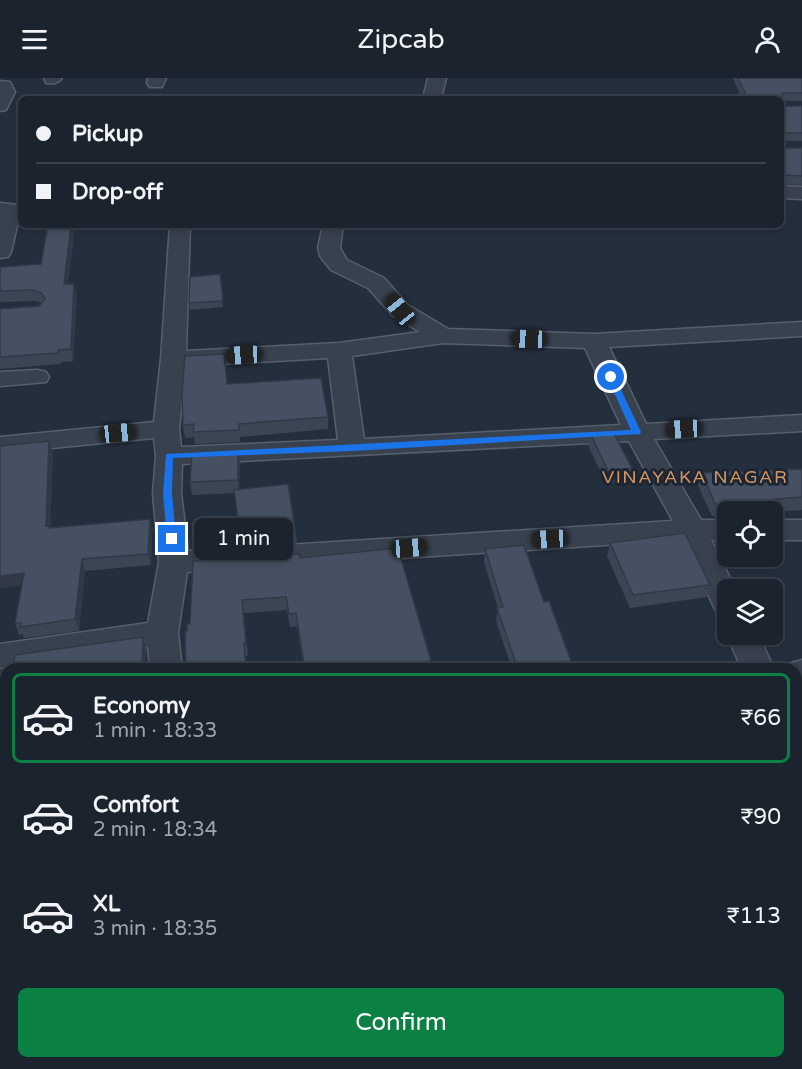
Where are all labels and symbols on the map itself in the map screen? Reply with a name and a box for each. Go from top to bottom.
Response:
car [382,290,418,330]
car [511,329,547,349]
car [226,345,262,365]
route start [597,363,624,390]
car [666,419,702,439]
car [99,422,137,444]
district label: VINAYAKA NAGAR [602,466,788,488]
callout: 1 min [193,518,292,560]
route end [158,525,185,552]
car [532,529,568,549]
car [390,538,428,558]

